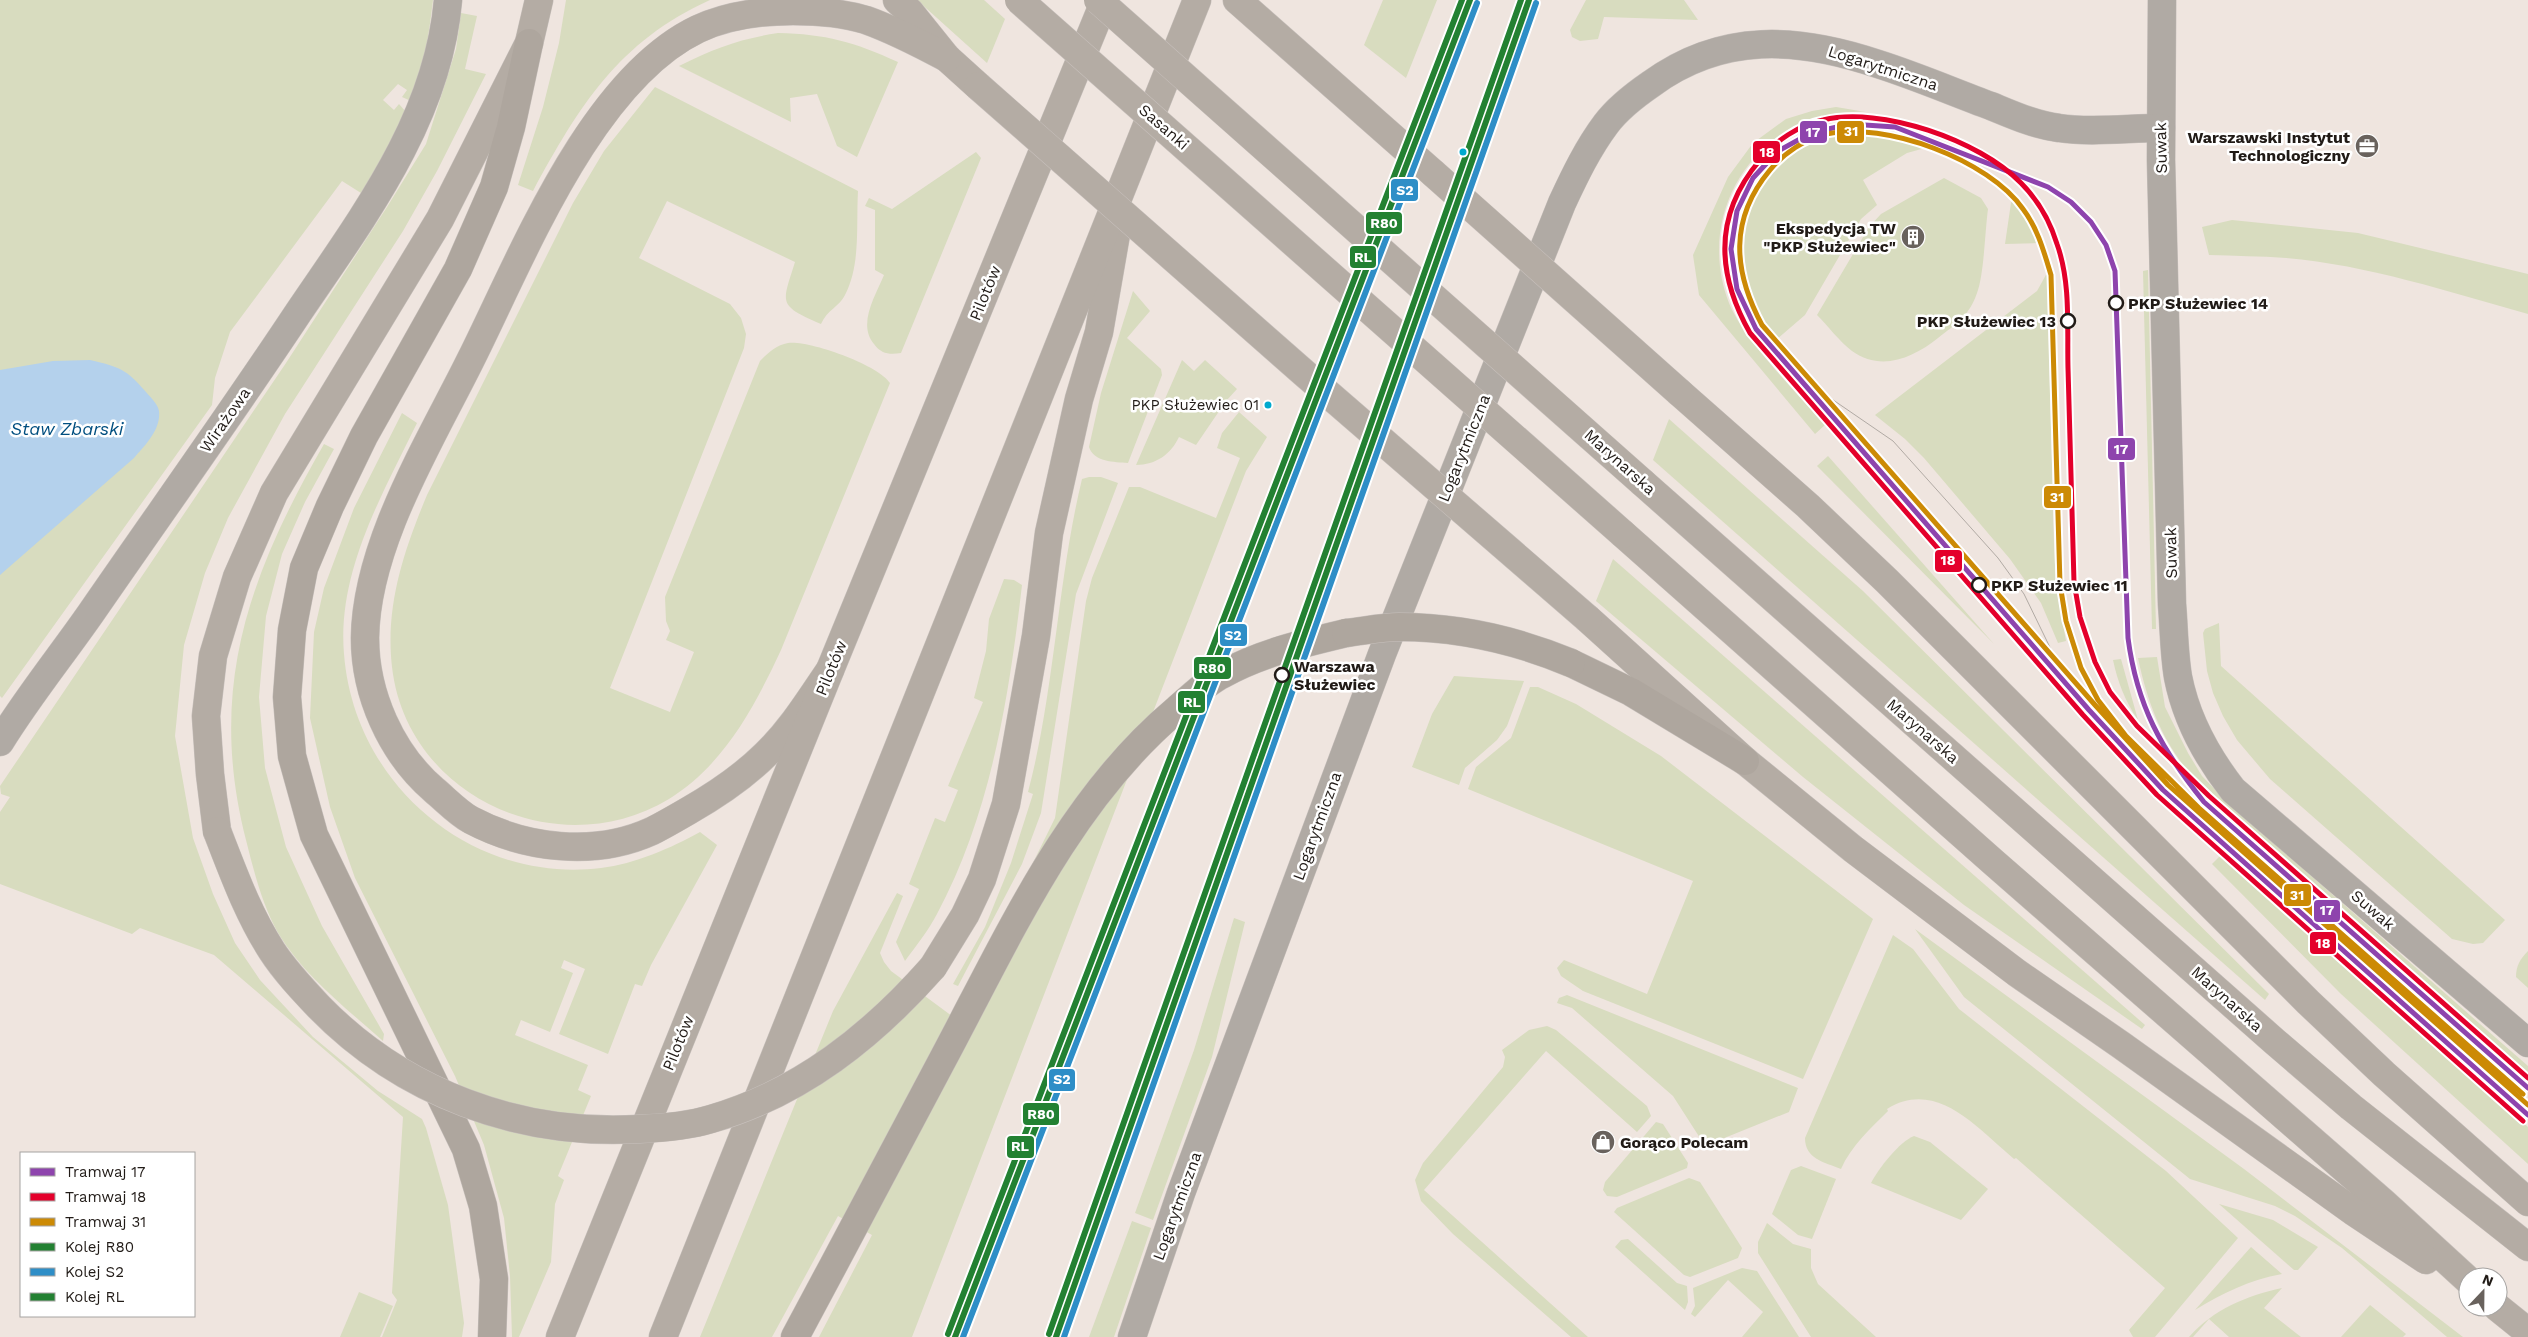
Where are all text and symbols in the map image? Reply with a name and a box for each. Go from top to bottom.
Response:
street label: Logarytmiczna [1826,41,1940,95]
street label: Sasanki [1135,100,1193,154]
line badge: 17 [1799,120,1828,144]
line badge: 31 [1836,120,1865,144]
street label: Suwak [2151,122,2171,174]
text: 31 [1844,123,1858,139]
text: 17 [1806,124,1821,140]
place label: Warszawski Instytut Technologiczny [2187,128,2351,165]
office icon: Warszawski Instytut Technologiczny [2354,133,2380,159]
line badge: 18 [1752,140,1781,164]
text: 18 [1760,144,1775,160]
unlabelled marker [1458,147,1468,157]
line badge: S2 [1390,178,1419,202]
text: S2 [1396,182,1414,198]
line badge: R80 [1365,211,1403,235]
text: R80 [1370,215,1398,231]
place label: Ekspedycja TW "PKP Służewiec" [1763,219,1896,256]
building icon: Ekspedycja TW "PKP Służewiec" [1900,224,1926,250]
line badge: RL [1349,245,1377,269]
text: RL [1354,249,1373,265]
street label: Pilotów [965,263,1005,323]
place label: PKP Służewiec 14 [2128,294,2268,313]
marker: PKP Służewiec 14 [2108,295,2124,311]
place label: PKP Służewiec 13 [1917,312,2056,331]
marker: PKP Służewiec 13 [2060,313,2076,329]
street label: Wirażowa [196,384,254,456]
street label: Logarytmiczna [1434,392,1494,504]
place label: PKP Służewiec 01 [1131,396,1259,414]
marker: PKP Służewiec 01 [1263,400,1273,410]
water label: Staw Zbarski [10,418,125,439]
street label: Marynarska [1581,425,1659,499]
line badge: 17 [2107,437,2136,461]
text: 17 [2114,441,2129,457]
line badge: 31 [2043,485,2072,509]
text: 31 [2050,489,2064,505]
street label: Suwak [2161,527,2181,579]
line badge: 18 [1934,549,1963,573]
text: 18 [1941,552,1956,568]
place label: PKP Służewiec 11 [1991,576,2128,595]
marker: PKP Służewiec 11 [1971,577,1987,593]
line badge: S2 [1219,623,1248,647]
text: S2 [1224,627,1242,643]
street label: Pilotów [811,638,851,698]
line badge: R80 [1193,656,1232,680]
place label: Warszawa Służewiec [1294,657,1376,694]
text: R80 [1198,660,1226,676]
marker: Warszawa Służewiec [1274,667,1290,683]
line badge: RL [1177,690,1206,714]
text: RL [1183,694,1202,710]
street label: Marynarska [1883,695,1963,767]
street label: Logarytmiczna [1289,769,1345,883]
line badge: 31 [2283,883,2312,907]
street label: Suwak [2347,886,2399,934]
text: 31 [2290,887,2304,903]
line badge: 17 [2313,899,2341,923]
text: 17 [2320,902,2335,918]
line badge: 18 [2309,931,2337,955]
text: 18 [2316,935,2331,951]
street label: Marynarska [2188,962,2266,1036]
street label: Pilotów [658,1013,698,1073]
line badge: S2 [1048,1068,1076,1092]
text: S2 [1053,1071,1071,1087]
line badge: R80 [1022,1102,1060,1126]
text: R80 [1027,1106,1055,1122]
shop icon: Gorąco Polecam [1590,1129,1616,1155]
place label: Gorąco Polecam [1620,1133,1748,1152]
line badge: RL [1006,1135,1035,1159]
text: RL [1011,1138,1030,1154]
street label: Logarytmiczna [1149,1149,1205,1263]
legend [20,1152,195,1317]
text: Tramwaj 17 [65,1163,146,1181]
text: Tramwaj 18 [65,1188,146,1206]
text: Tramwaj 31 [65,1213,146,1231]
text: Kolej R80 [65,1238,134,1256]
text: Kolej S2 [65,1263,124,1281]
north arrow [2458,1267,2508,1317]
text: N [2480,1271,2496,1289]
text: Kolej RL [65,1288,125,1306]

